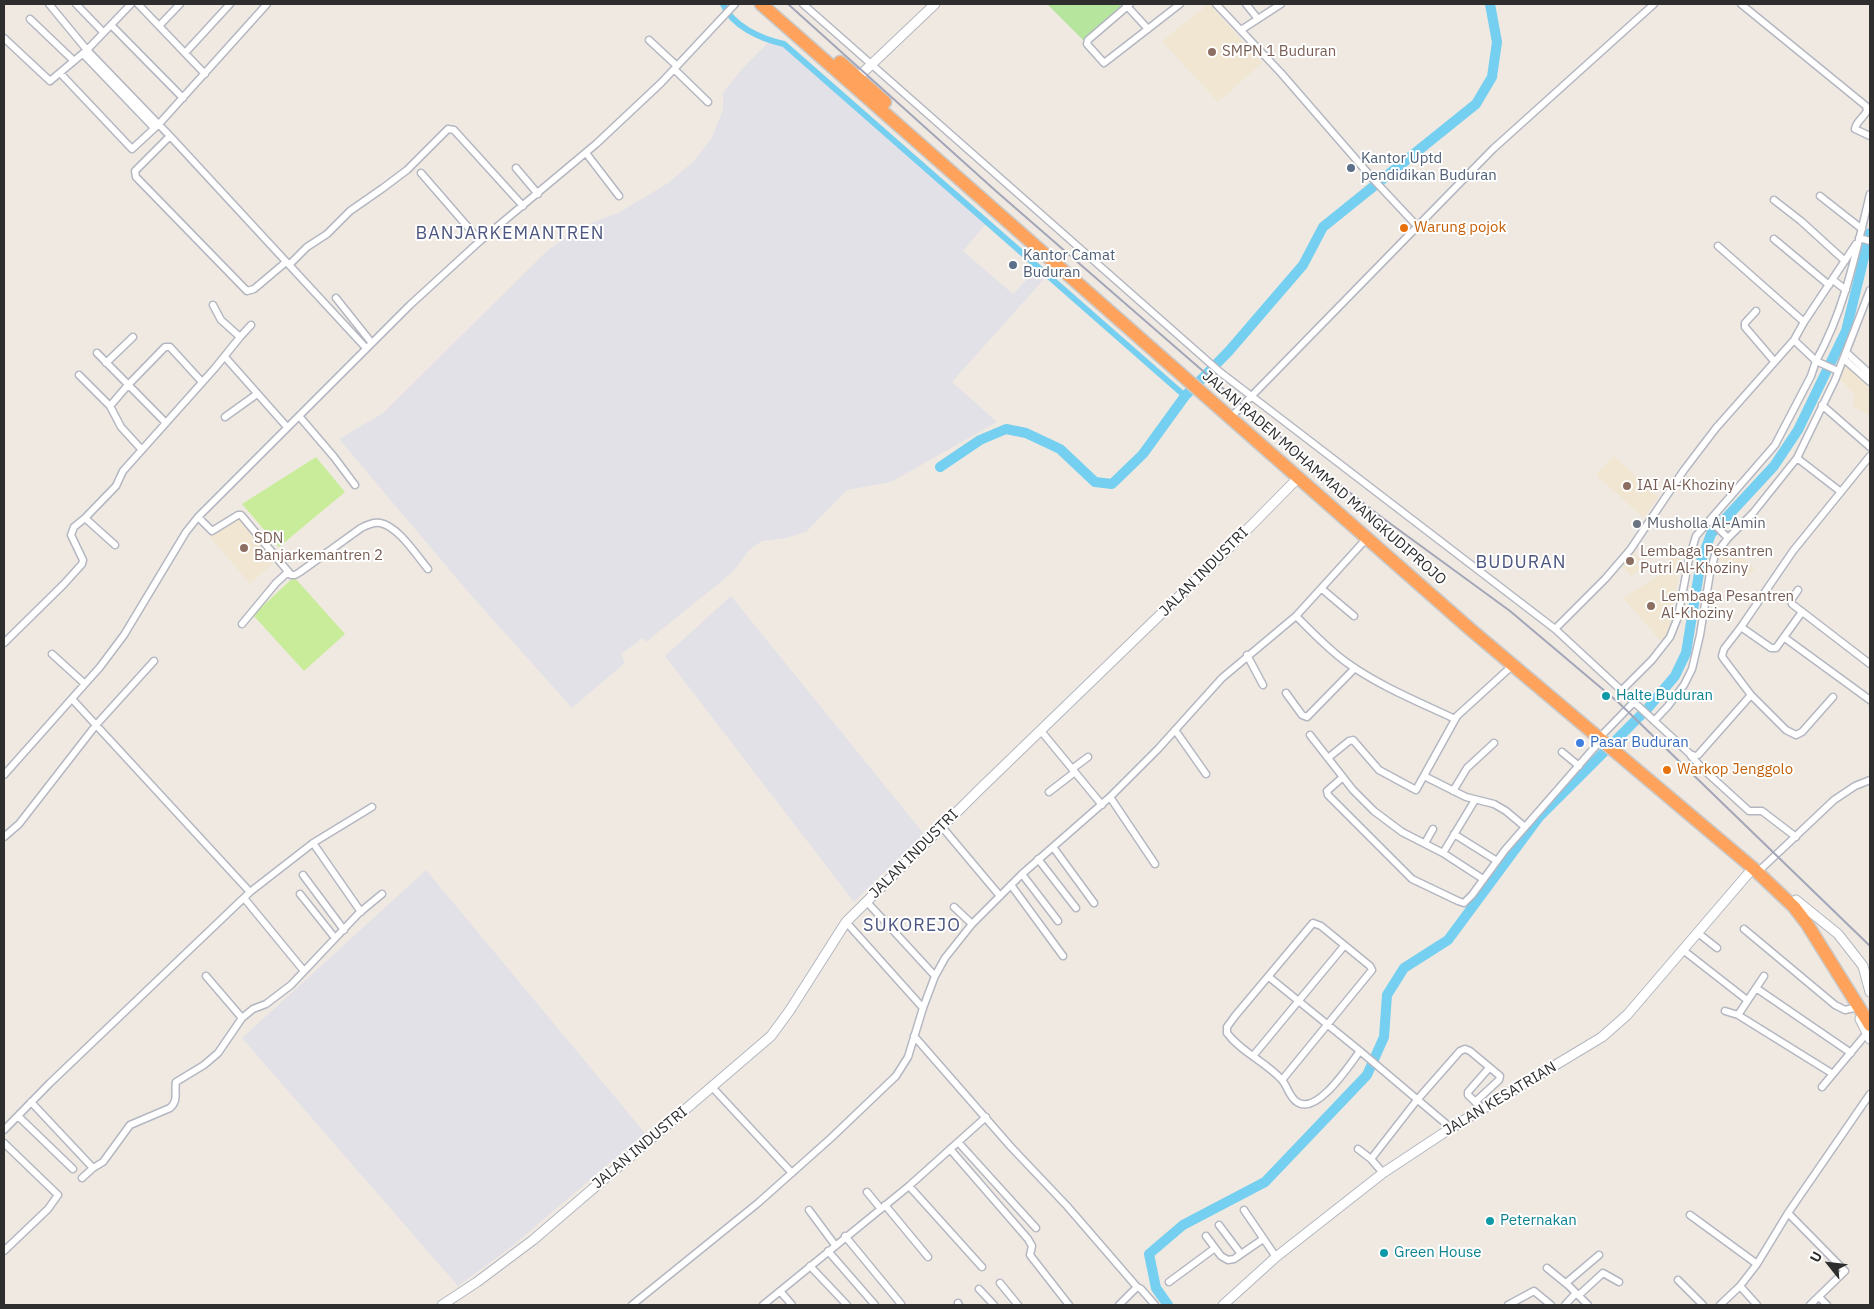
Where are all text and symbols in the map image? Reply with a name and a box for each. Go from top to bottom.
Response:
place label: SMPN 1 Buduran [1222,43,1336,61]
marker: SMPN 1 Buduran [1206,46,1218,58]
place label: Kantor Uptd pendidikan Buduran [1361,150,1497,185]
marker: Kantor Uptd pendidikan Buduran [1345,162,1357,174]
place label: Warung pojok [1414,219,1506,237]
marker: Warung pojok [1398,222,1410,234]
district label: BANJARKEMANTREN [414,223,606,245]
place label: Kantor Camat Buduran [1023,247,1115,282]
marker: Kantor Camat Buduran [1007,259,1019,271]
street label: JALAN RADEN MOHAMMAD MANGKUDIPROJO [1198,367,1450,589]
place label: IAI Al-Khoziny [1637,477,1735,495]
marker: IAI Al-Khoziny [1621,480,1633,492]
place label: Musholla Al-Amin [1647,515,1766,533]
marker: Musholla Al-Amin [1631,518,1643,530]
street label: JALAN INDUSTRI [1156,524,1252,620]
place label: SDN Banjarkemantren 2 [254,530,383,565]
marker: SDN Banjarkemantren 2 [238,542,250,554]
place label: Lembaga Pesantren Putri Al-Khoziny [1640,543,1773,578]
district label: BUDURAN [1475,552,1567,574]
marker: Lembaga Pesantren Putri Al-Khoziny [1624,555,1636,567]
place label: Lembaga Pesantren Al-Khoziny [1661,588,1794,623]
marker: Lembaga Pesantren Al-Khoziny [1645,600,1657,612]
place label: Halte Buduran [1616,687,1713,705]
marker: Halte Buduran [1600,690,1612,702]
place label: Pasar Buduran [1590,734,1689,752]
marker: Pasar Buduran [1574,737,1586,749]
place label: Warkop Jenggolo [1677,761,1793,779]
marker: Warkop Jenggolo [1661,764,1673,776]
street label: JALAN INDUSTRI [866,806,962,902]
district label: SUKOREJO [862,915,962,937]
street label: JALAN KESATRIAN [1440,1058,1560,1140]
street label: JALAN INDUSTRI [589,1103,691,1193]
place label: Peternakan [1500,1212,1577,1230]
marker: Peternakan [1484,1215,1496,1227]
north arrow [1804,1239,1854,1289]
place label: Green House [1394,1244,1481,1262]
marker: Green House [1378,1247,1390,1259]
text: U [1806,1248,1826,1265]

